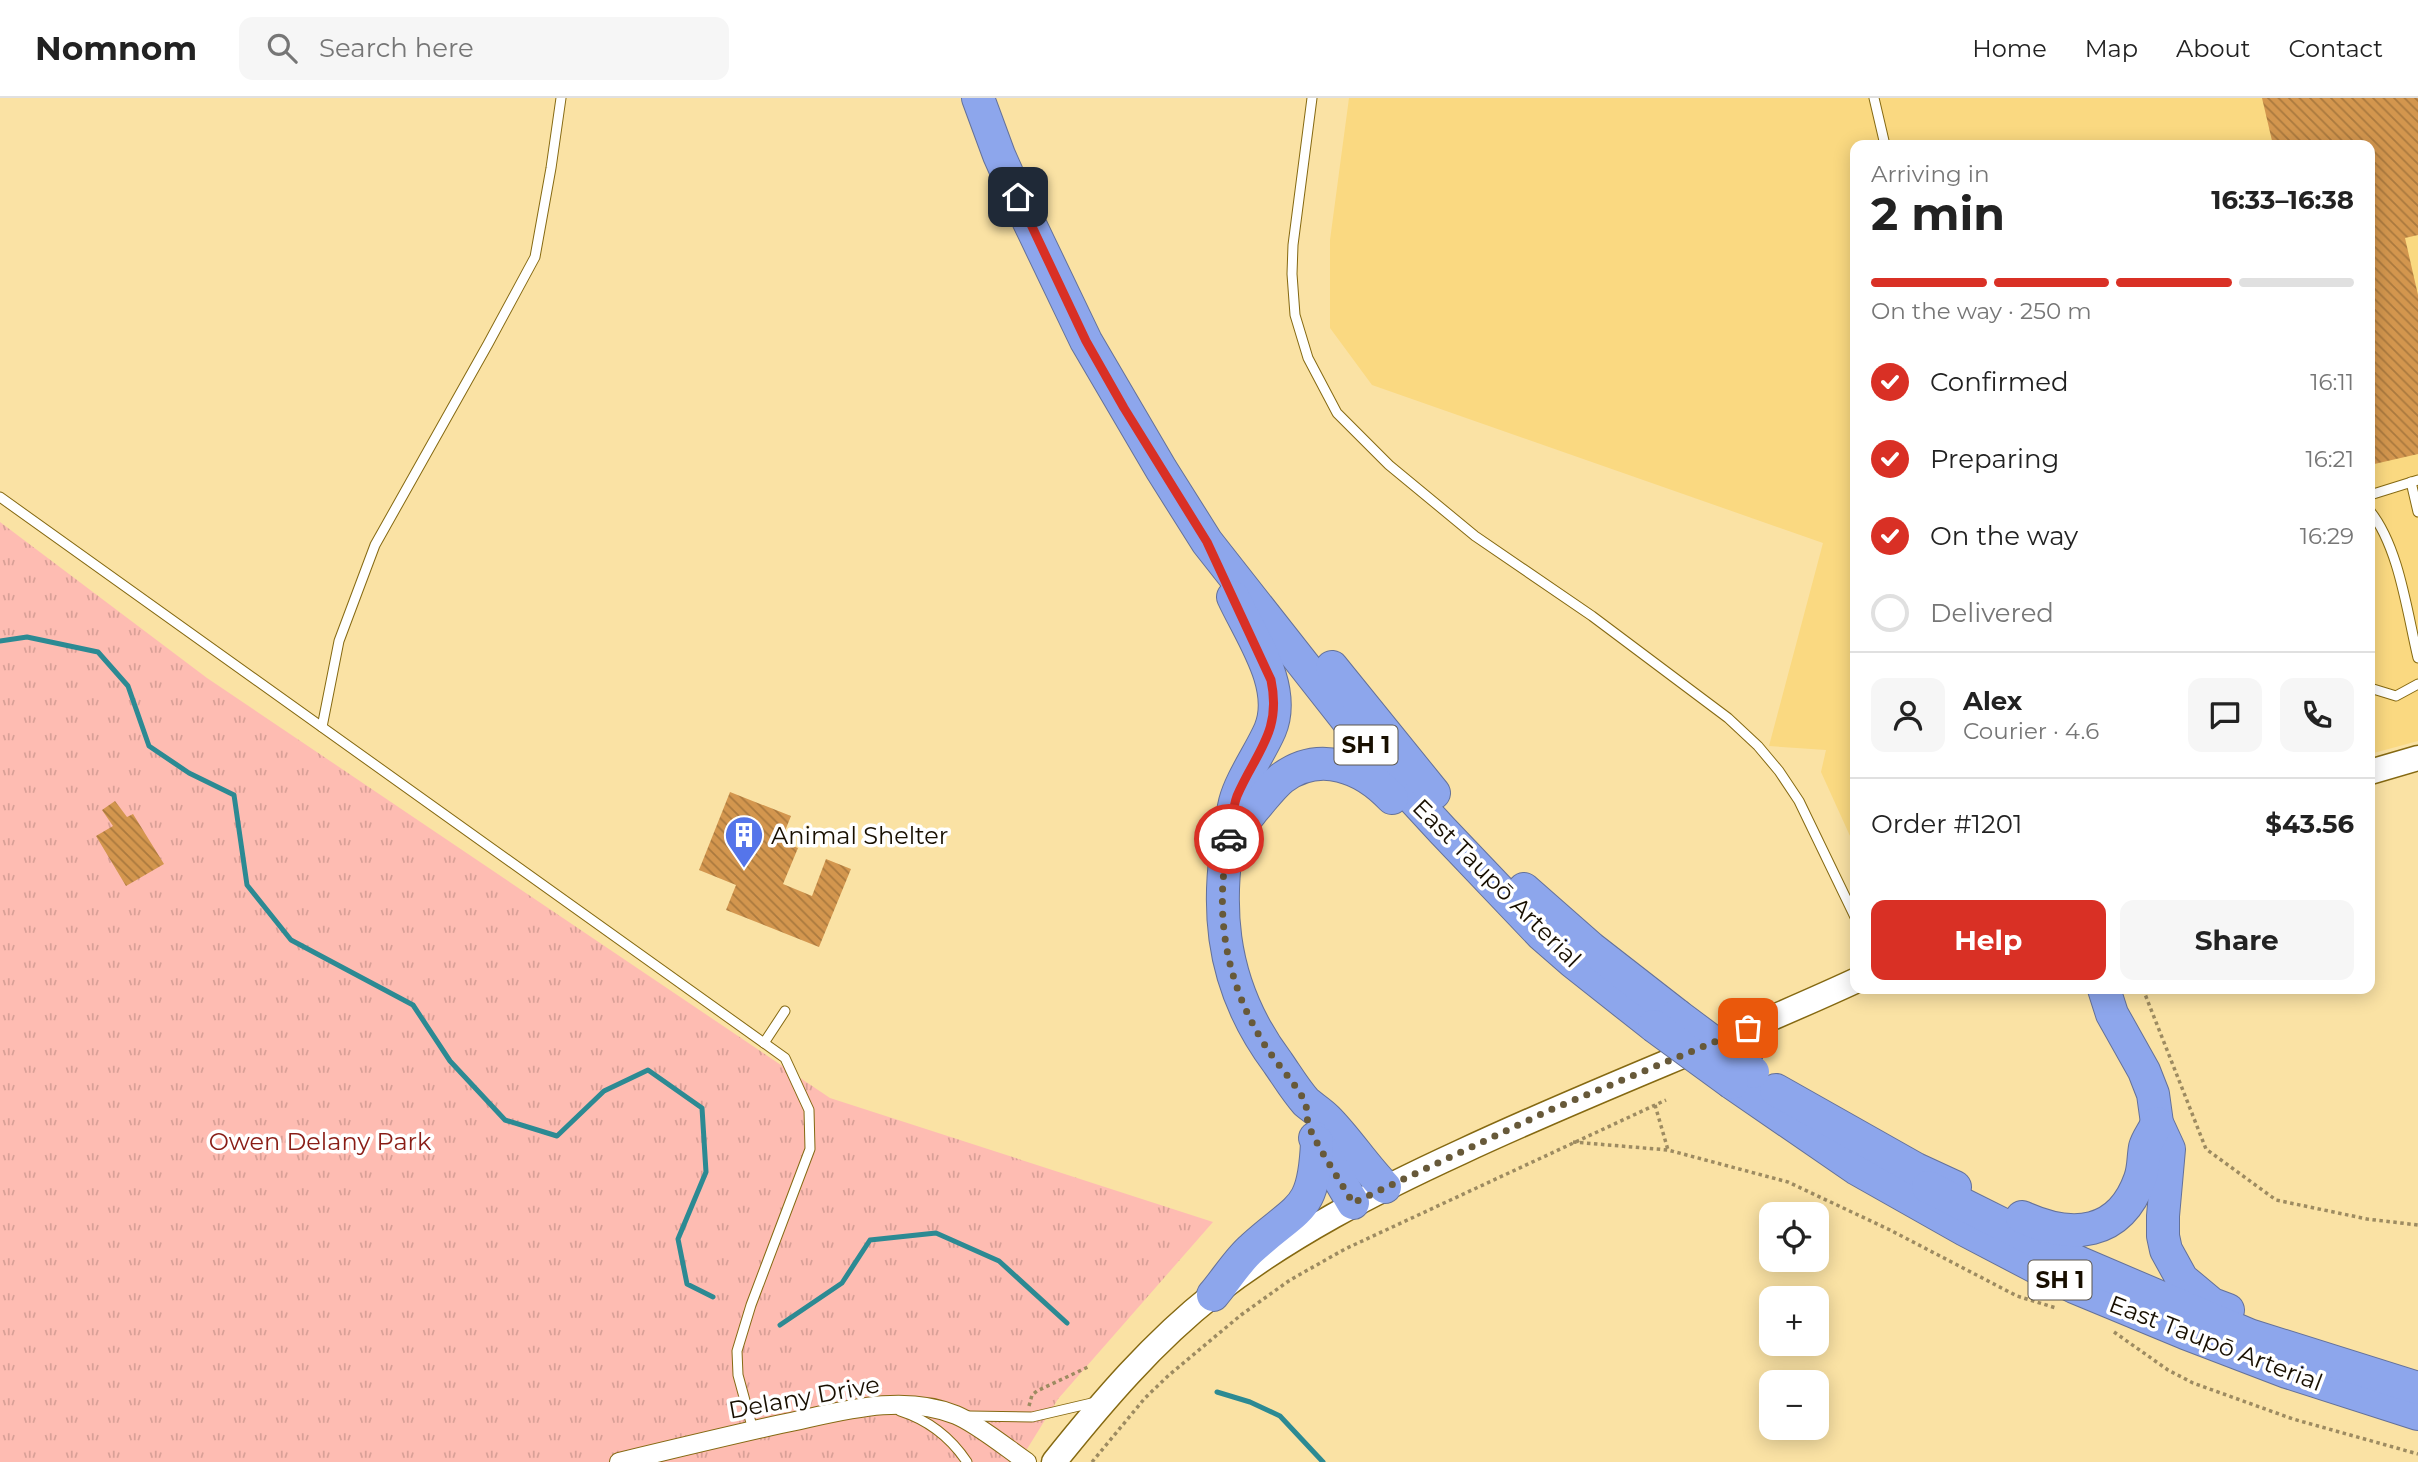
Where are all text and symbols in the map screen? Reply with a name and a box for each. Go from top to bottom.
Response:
search box [239,17,729,80]
text: Nomnom [35,28,197,68]
icon: search [263,29,301,67]
text: Search here [319,32,474,64]
text: Home [1972,34,2047,63]
text: Map [2085,34,2138,63]
text: About [2176,34,2250,63]
text: Contact [2288,34,2383,63]
text: Arriving in [1871,160,1990,188]
pin [988,167,1048,227]
icon: home [999,178,1037,216]
text: 16:33–16:38 [2211,184,2354,216]
text: 2 min [1871,185,2005,242]
text: On the way · 250 m [1871,297,2092,325]
icon: check [1871,363,1909,401]
text: Confirmed [1930,366,2069,398]
text: 16:11 [2310,368,2354,396]
icon: check [1871,440,1909,478]
text: Preparing [1930,443,2059,475]
text: 16:21 [2305,445,2354,473]
icon: check [1871,517,1909,555]
text: On the way [1930,520,2078,552]
text: 16:29 [2300,522,2354,550]
text: Delivered [1930,597,2054,629]
button: person [1871,678,1945,752]
button: chat [2188,678,2262,752]
button: phone [2280,678,2354,752]
text: Alex [1963,685,2022,717]
text: Courier · 4.6 [1963,717,2099,745]
road number: SH 1 [1334,726,1398,764]
street label: East Taupō Arterial [1407,793,1587,973]
courier [1194,804,1264,874]
text: Order #1201 [1871,808,2022,840]
text: $43.56 [2265,808,2354,840]
building icon: Animal Shelter [723,814,765,869]
icon: car [1210,820,1248,858]
place label: Animal Shelter [771,821,948,850]
button: Help [1871,900,2106,980]
button: Share [2120,900,2354,980]
pin [1718,998,1778,1058]
icon: bag [1729,1009,1767,1047]
park label: Owen Delany Park [209,1127,432,1156]
map controls [1759,1202,1829,1440]
button: locate [1759,1202,1829,1272]
road number: SH 1 [2028,1260,2092,1300]
button: + [1759,1286,1829,1356]
street label: East Taupō Arterial [2105,1289,2327,1397]
street label: Delany Drive [726,1369,882,1425]
button: − [1759,1370,1829,1440]

